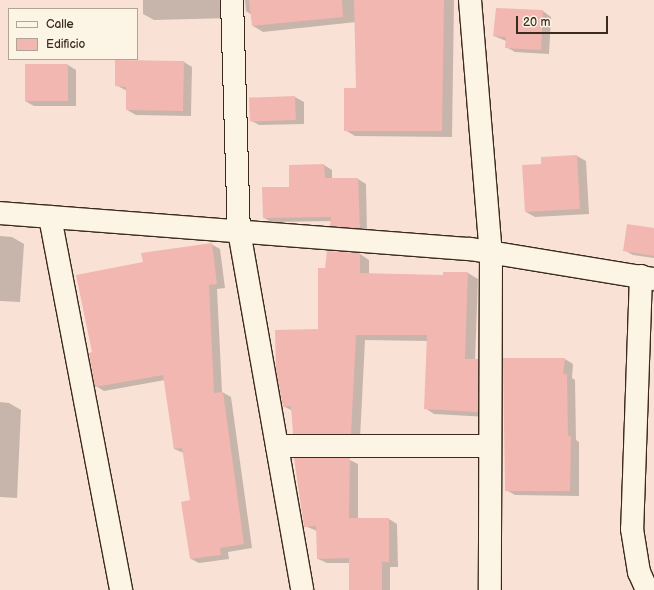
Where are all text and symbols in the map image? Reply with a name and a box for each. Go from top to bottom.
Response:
legend [8,8,138,60]
scale bar [518,8,610,34]
text: 20 m [523,15,550,30]
text: Calle [46,17,74,32]
text: Edificio [46,37,85,52]

